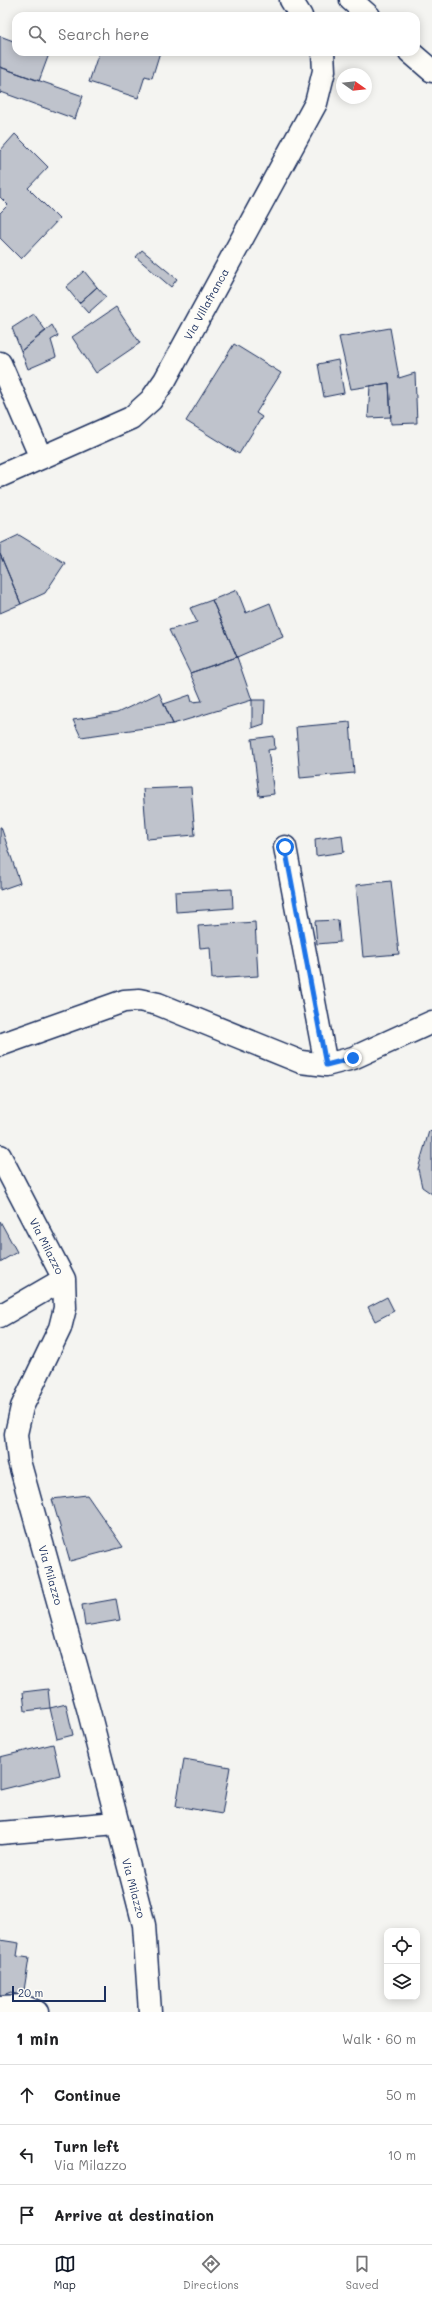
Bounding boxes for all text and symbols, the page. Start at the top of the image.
search box [12,12,420,56]
icon: search [26,23,48,45]
text: Search here [58,24,149,44]
north arrow [336,68,372,104]
street label: Via Villafranca [180,265,232,342]
route start [276,838,294,856]
route end [344,1049,362,1067]
street label: Via Milazzo [26,1215,68,1277]
street label: Via Milazzo [35,1543,67,1607]
street label: Via Milazzo [119,1856,149,1920]
map controls [384,1928,420,2000]
button: locate [384,1928,420,1964]
button: layers [384,1964,420,2000]
scale bar [12,1984,106,2003]
text: 20 m [18,1985,43,2000]
text: 1 min [16,2027,59,2049]
text: Walk · 60 m [342,2030,416,2047]
icon: ahead [16,2084,38,2106]
text: Continue [54,2085,121,2105]
text: 50 m [386,2086,416,2103]
text: Turn left [54,2136,119,2156]
icon: left [16,2144,38,2166]
text: 10 m [388,2146,416,2163]
text: Via Milazzo [54,2156,126,2173]
icon: arrive [16,2204,38,2226]
text: Arrive at destination [54,2205,214,2225]
tab: Map [54,2253,76,2292]
tab: Directions [183,2253,239,2292]
tab: Saved [346,2253,378,2292]

